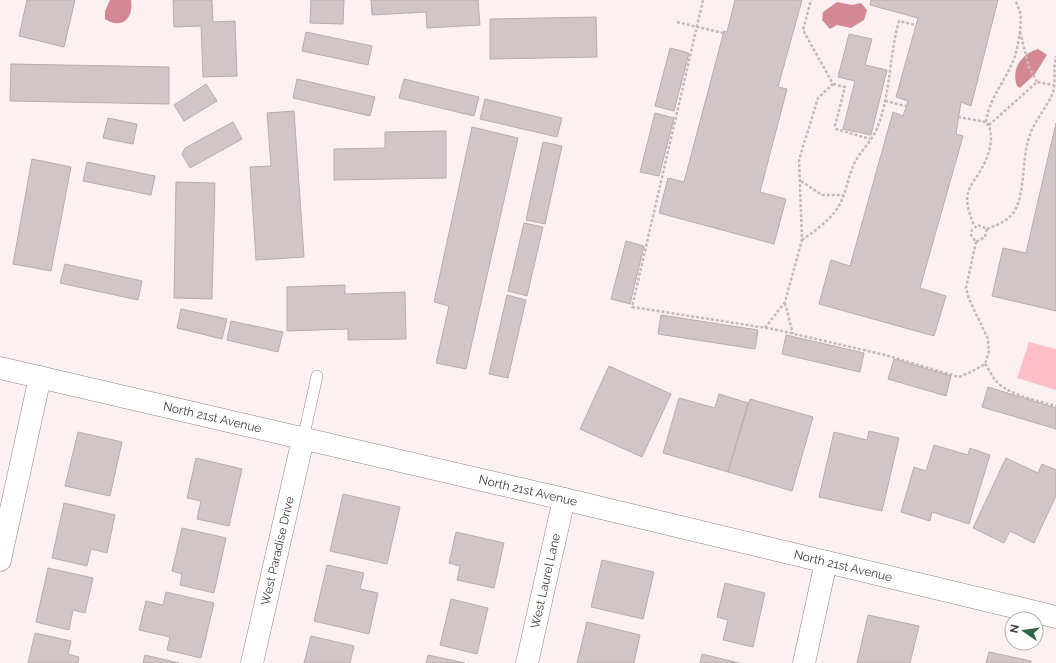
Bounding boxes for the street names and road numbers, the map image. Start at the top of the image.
street label: North 21st Avenue [162,399,263,436]
street label: North 21st Avenue [477,472,579,509]
street label: West Paradise Drive [258,495,297,607]
street label: West Laurel Lane [528,532,563,630]
street label: North 21st Avenue [792,547,894,584]

